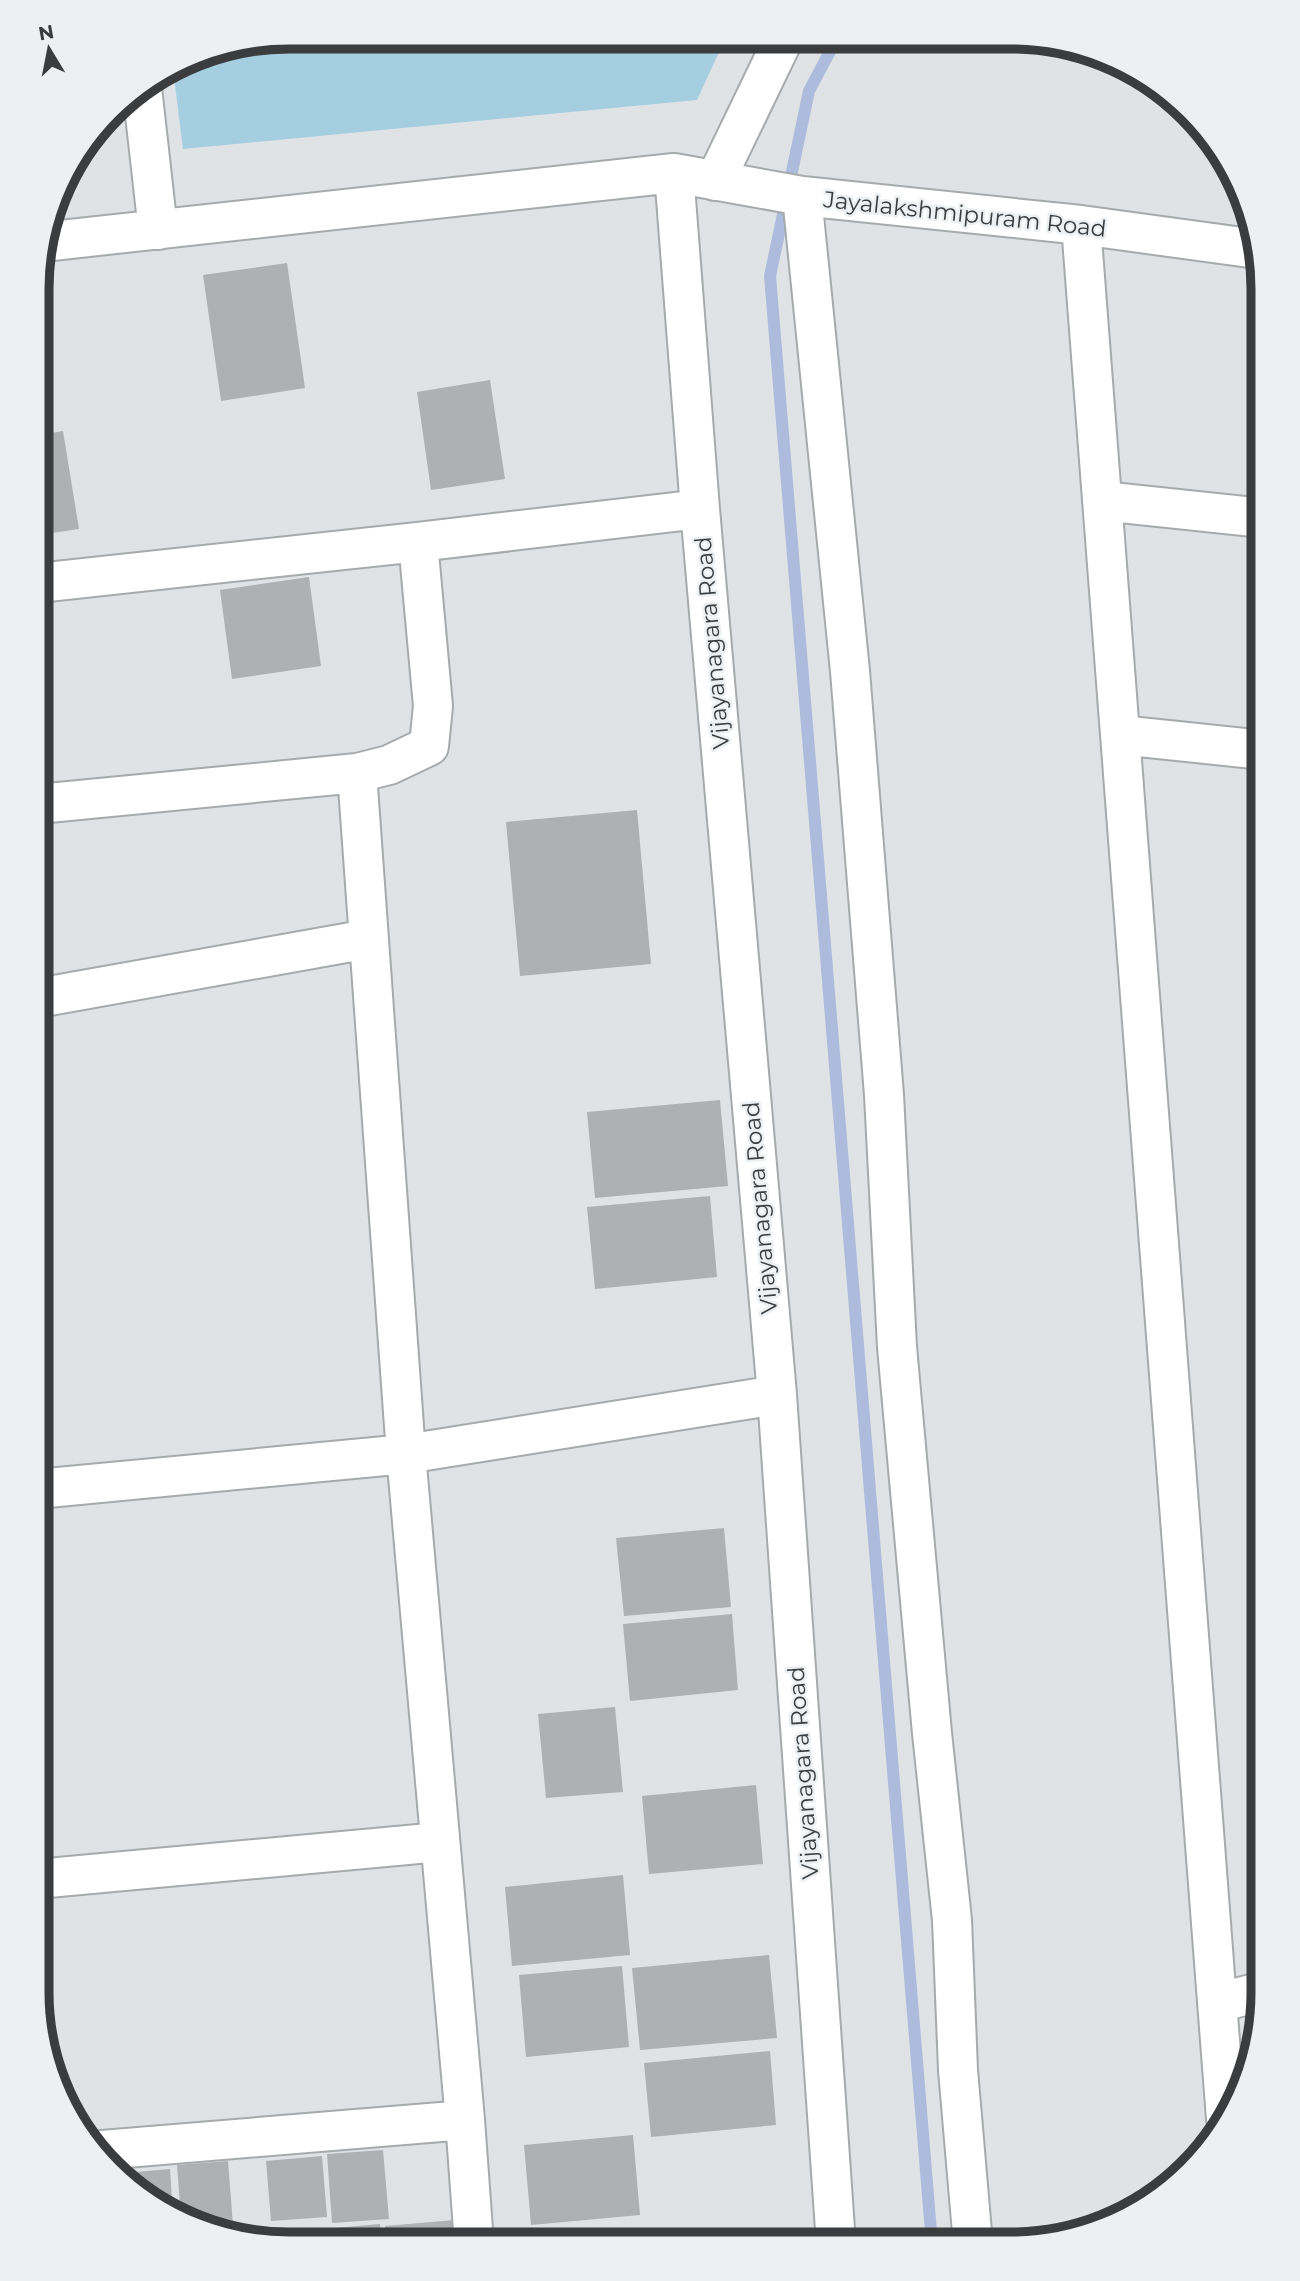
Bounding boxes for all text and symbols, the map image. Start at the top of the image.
north arrow [14,14,84,84]
text: N [37,20,56,45]
street label: Jayalakshmipuram Road [821,185,1108,243]
street label: Vijayanagara Road [689,536,735,750]
street label: Vijayanagara Road [737,1101,783,1315]
street label: Vijayanagara Road [782,1666,824,1880]

